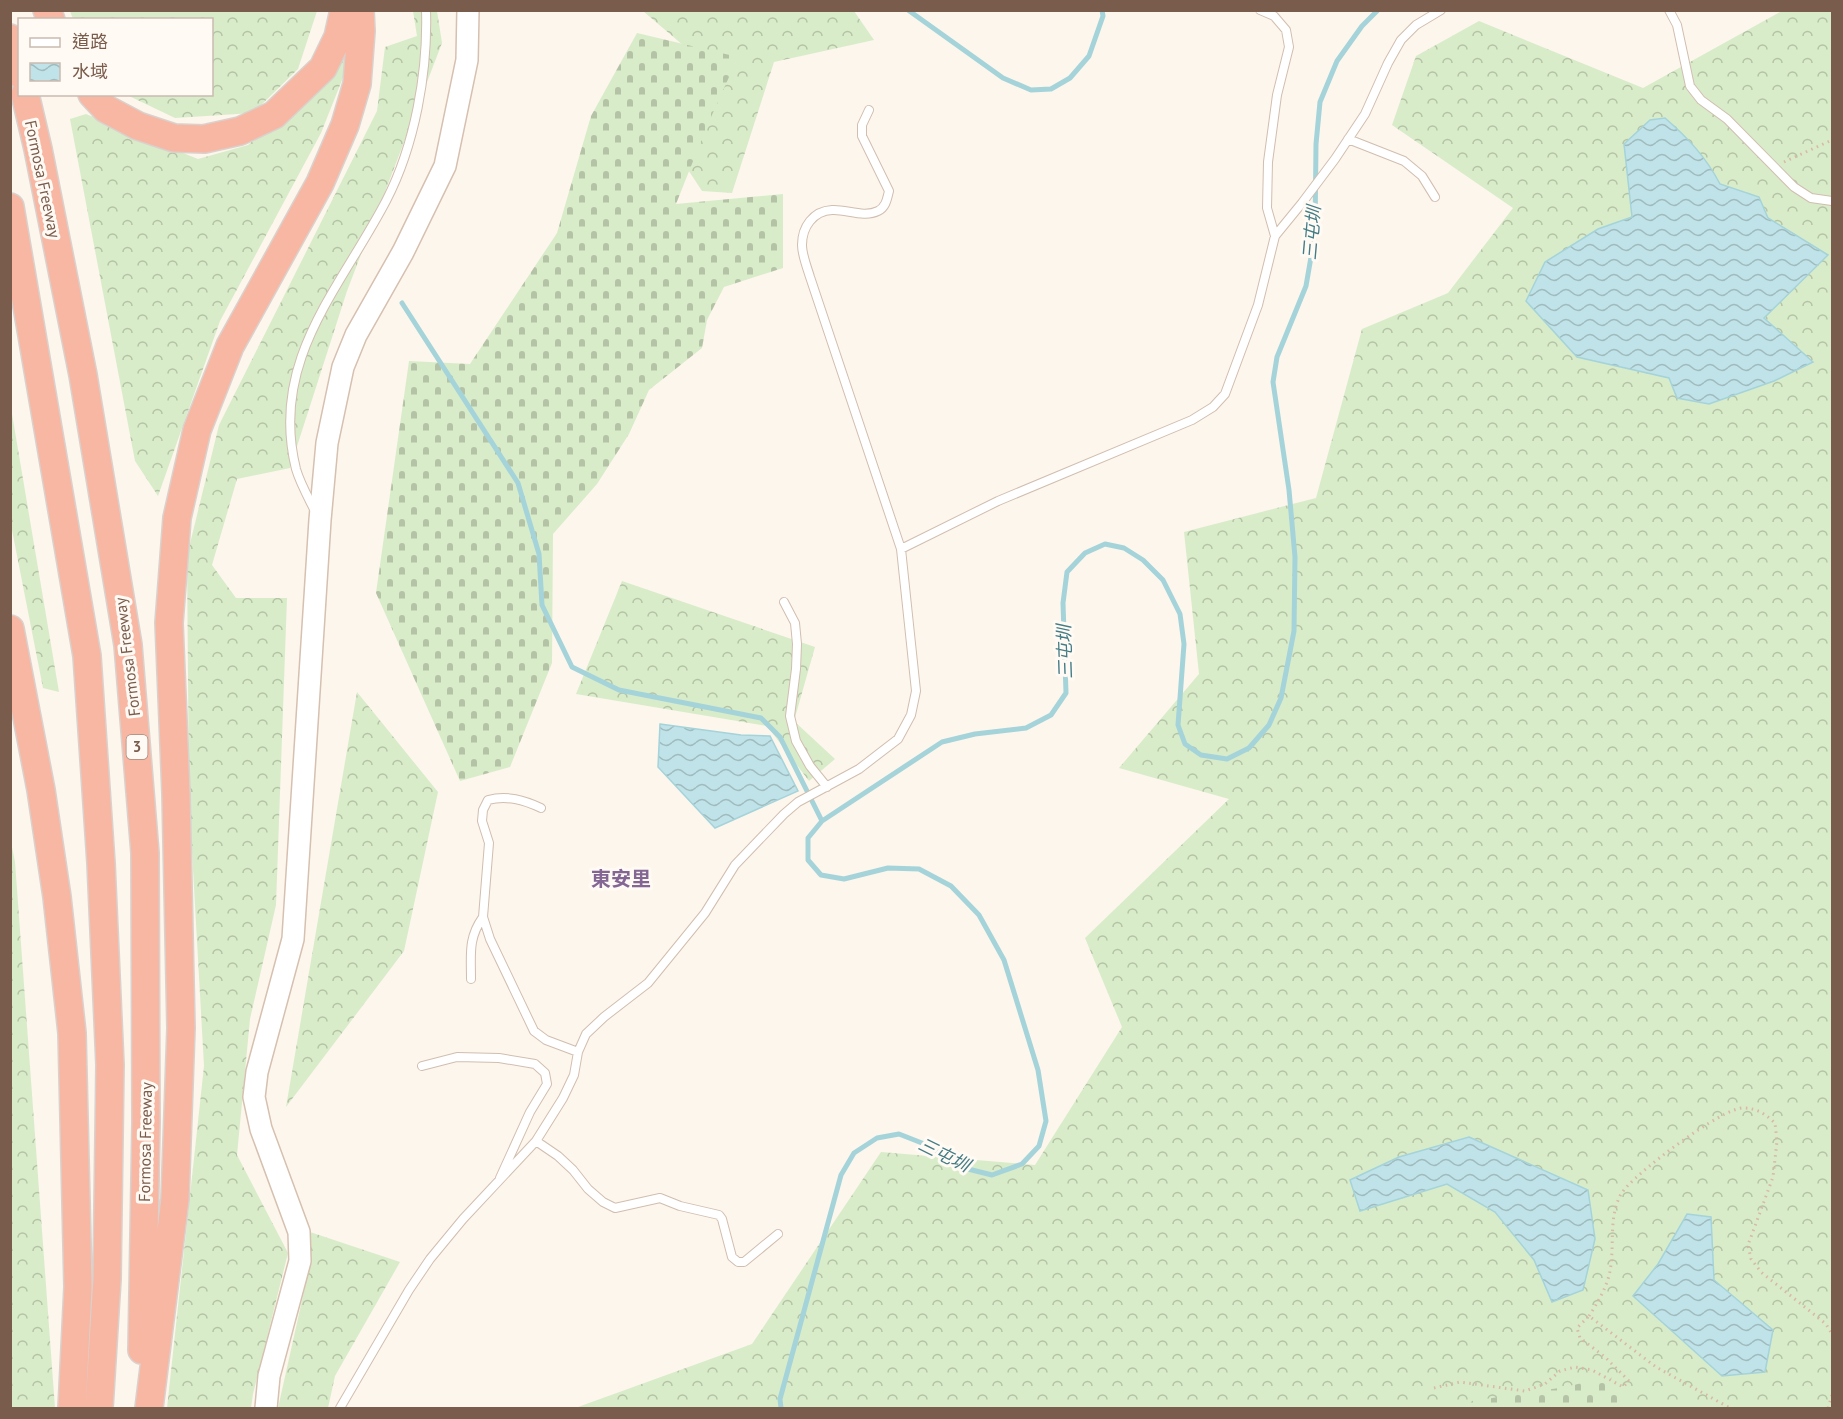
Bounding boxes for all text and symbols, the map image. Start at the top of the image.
legend [18,18,213,96]
text: 道路 [72,30,108,53]
text: 水域 [72,60,108,83]
street label: Formosa Freeway [21,118,65,240]
water label: 三屯圳 [1298,202,1326,261]
street label: Formosa Freeway [110,596,144,718]
water label: 三屯圳 [1052,622,1077,679]
road number: 3 [126,735,148,759]
district label: 東安里 [591,866,651,892]
street label: Formosa Freeway [134,1082,156,1202]
water label: 三屯圳 [915,1132,976,1178]

